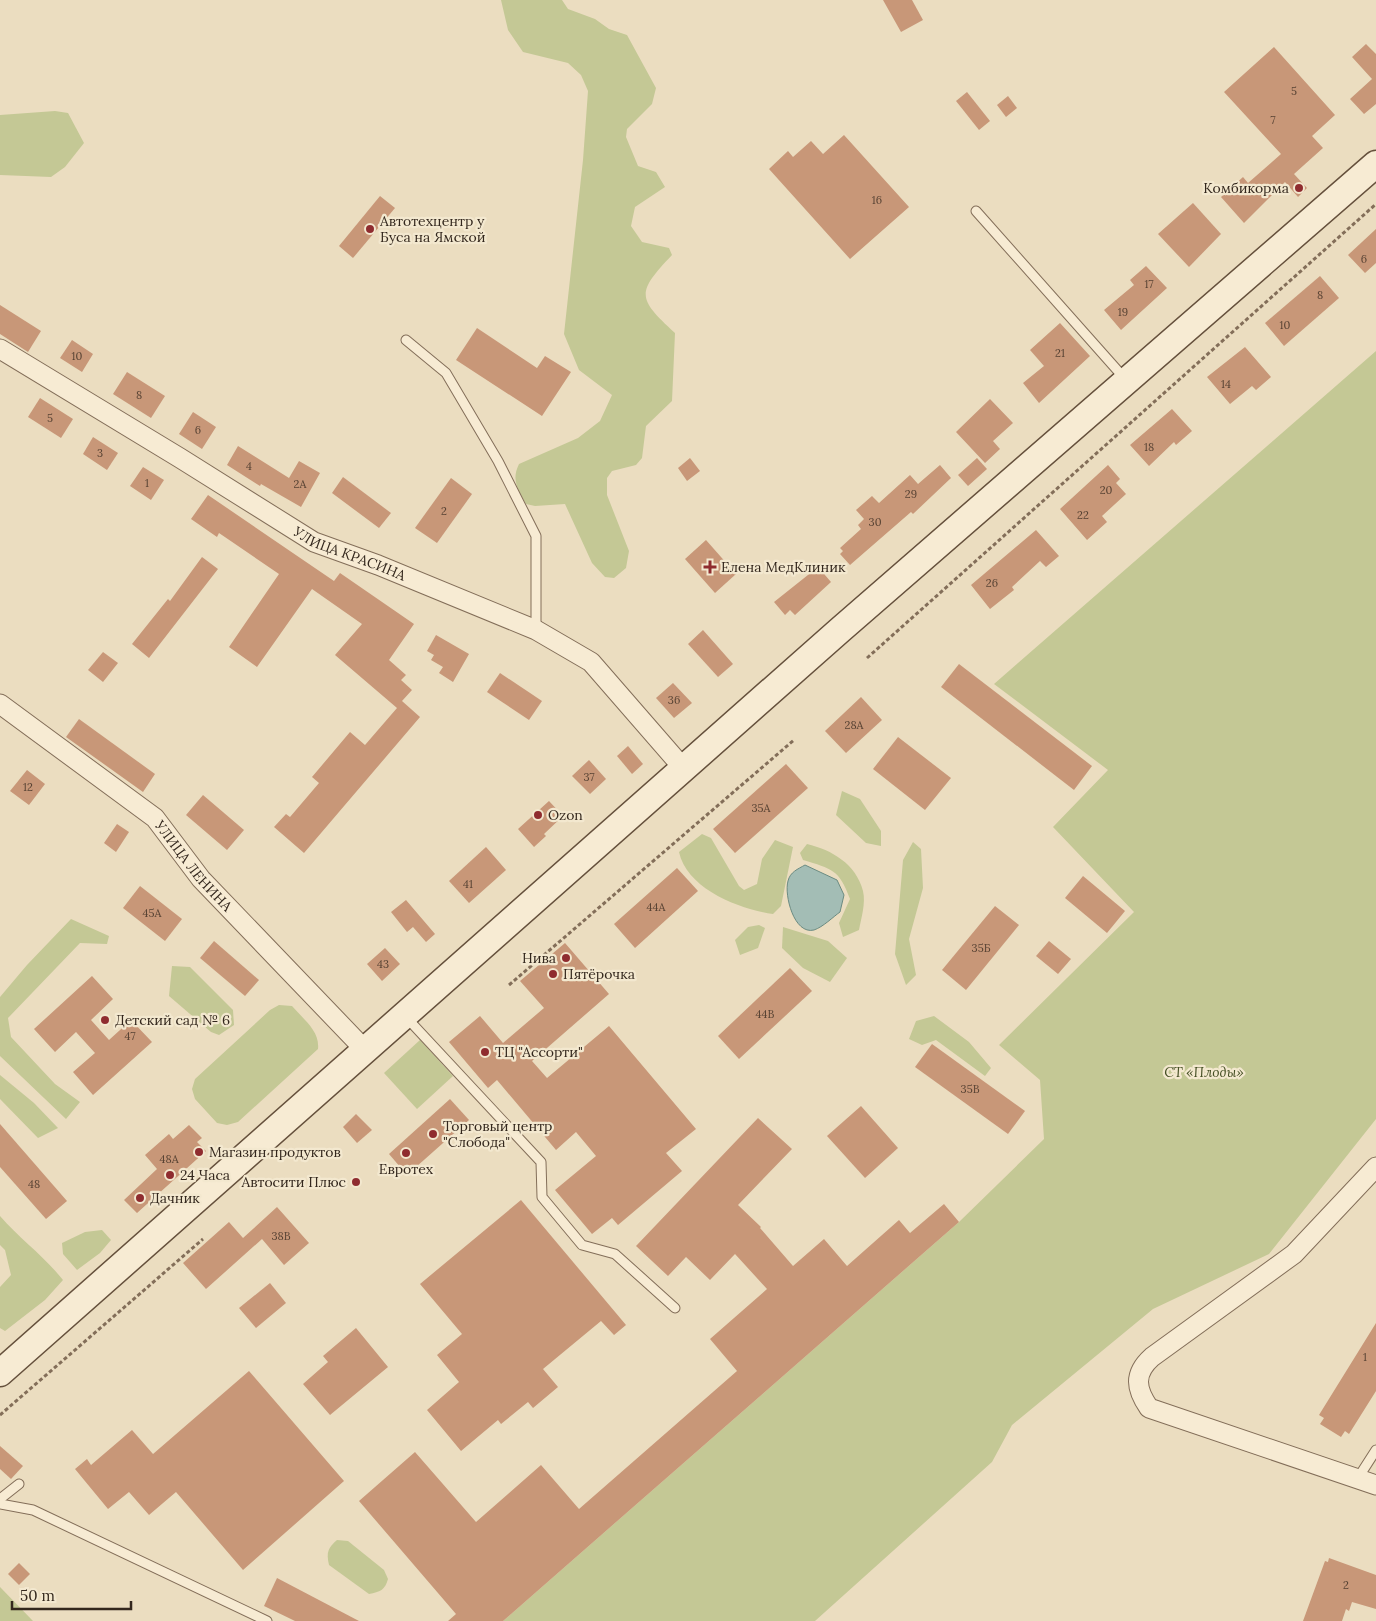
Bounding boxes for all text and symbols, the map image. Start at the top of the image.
house number: 5 [1291,84,1297,98]
house number: 7 [1270,113,1276,127]
place label: Комбикорма [1203,179,1289,197]
marker: Комбикорма [1293,182,1305,194]
house number: 16 [872,193,882,207]
place label: Автотехцентр у Буса на Ямской [379,212,486,246]
marker: Автотехцентр у Буса на Ямской [364,223,376,235]
house number: 6 [1361,252,1367,266]
house number: 17 [1144,277,1154,291]
house number: 8 [1317,288,1323,302]
house number: 19 [1118,305,1128,319]
house number: 10 [1280,318,1291,332]
house number: 21 [1055,346,1065,360]
house number: 10 [72,349,83,363]
house number: 14 [1221,377,1231,391]
house number: 8 [136,388,142,402]
house number: 5 [47,411,53,425]
house number: 6 [195,423,201,437]
house number: 18 [1144,440,1154,454]
house number: 3 [97,446,103,460]
house number: 4 [246,459,252,473]
house number: 1 [145,476,149,490]
house number: 2А [294,477,308,491]
house number: 20 [1100,483,1113,497]
house number: 29 [905,487,917,501]
house number: 2 [441,504,447,518]
house number: 22 [1077,508,1089,522]
house number: 30 [869,515,882,529]
street label: УЛИЦА КРАСИНА [289,522,409,585]
place label: Елена МедКлиник [721,558,846,576]
marker: Елена МедКлиник [703,560,717,574]
house number: 26 [986,576,998,590]
house number: 36 [668,693,680,707]
house number: 28А [845,718,865,732]
house number: 37 [584,770,594,784]
house number: 12 [23,780,33,794]
house number: 35А [751,801,772,815]
place label: Ozon [548,806,583,824]
marker: Ozon [532,809,544,821]
street label: УЛИЦА ЛЕНИНА [150,816,236,915]
house number: 41 [463,877,473,891]
house number: 44А [647,900,667,914]
house number: 45А [143,906,163,920]
house number: 35Б [972,941,991,955]
place label: Нива [522,949,556,967]
marker: Нива [560,952,572,964]
house number: 43 [377,957,389,971]
place label: Пятёрочка [563,965,635,983]
marker: Пятёрочка [547,968,559,980]
house number: 44В [756,1007,775,1021]
place label: Детский сад № 6 [115,1011,230,1029]
marker: Детский сад № 6 [99,1014,111,1026]
house number: 47 [124,1029,136,1043]
place label: ТЦ "Ассорти" [495,1043,583,1061]
marker: ТЦ "Ассорти" [479,1046,491,1058]
park label: СТ «Плоды» [1164,1063,1244,1081]
house number: 35В [961,1082,980,1096]
place label: Торговый центр "Слобода" [443,1117,552,1151]
marker: Торговый центр "Слобода" [427,1128,439,1140]
place label: Магазин продуктов [209,1143,341,1161]
marker: Магазин продуктов [193,1146,205,1158]
marker: Евротех [400,1147,412,1159]
house number: 48А [159,1152,180,1166]
place label: Евротех [379,1160,434,1178]
place label: 24 Часа [180,1166,230,1184]
marker: 24 Часа [164,1169,176,1181]
place label: Автосити Плюс [240,1173,346,1191]
marker: Автосити Плюс [350,1176,362,1188]
house number: 48 [28,1177,40,1191]
place label: Дачник [150,1189,200,1207]
marker: Дачник [134,1192,146,1204]
house number: 38В [271,1229,291,1243]
house number: 1 [1363,1350,1367,1364]
scale bar [12,1578,131,1610]
house number: 2 [1343,1578,1349,1592]
text: 50 m [20,1586,55,1605]

